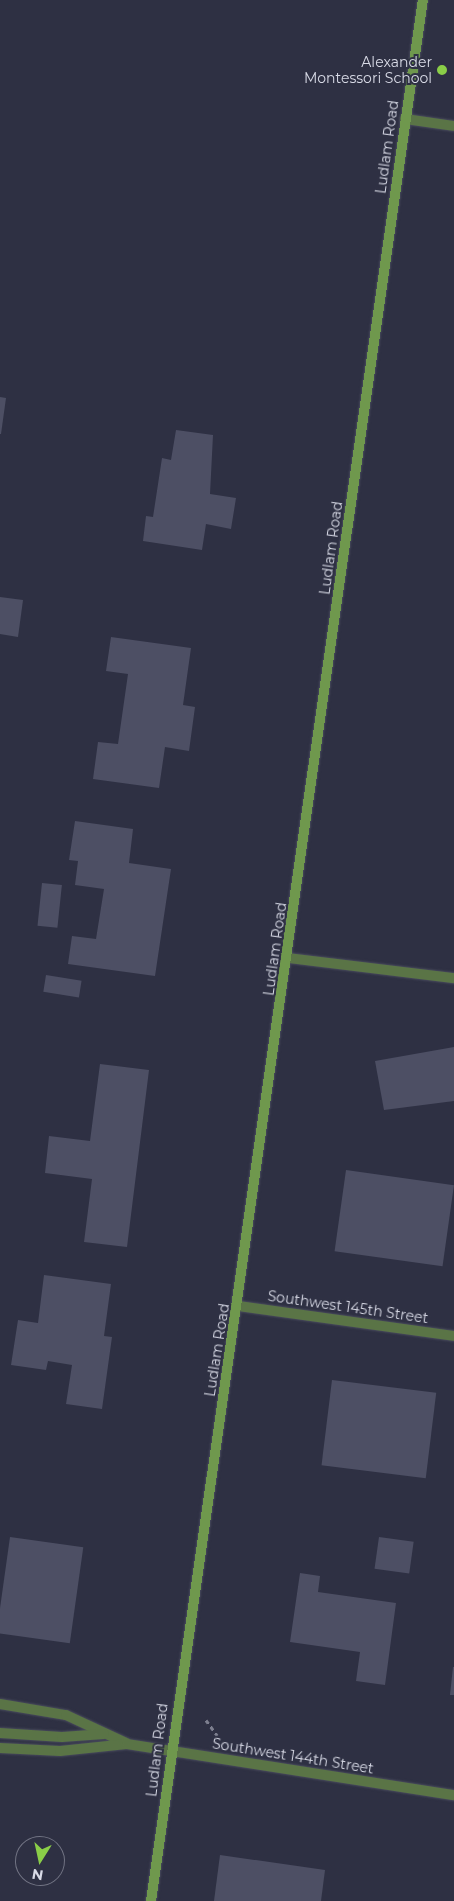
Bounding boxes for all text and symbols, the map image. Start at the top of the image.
place label: Alexander Montessori School [304,54,432,86]
marker: Alexander Montessori School [436,64,448,76]
street label: Ludlam Road [372,99,402,195]
street label: Ludlam Road [316,500,346,596]
street label: Ludlam Road [260,901,290,997]
street label: Southwest 145th Street [267,1287,429,1327]
street label: Ludlam Road [201,1302,233,1398]
street label: Ludlam Road [143,1702,171,1798]
street label: Southwest 144th Street [211,1735,375,1777]
north arrow [15,1836,65,1886]
text: N [30,1865,45,1885]

